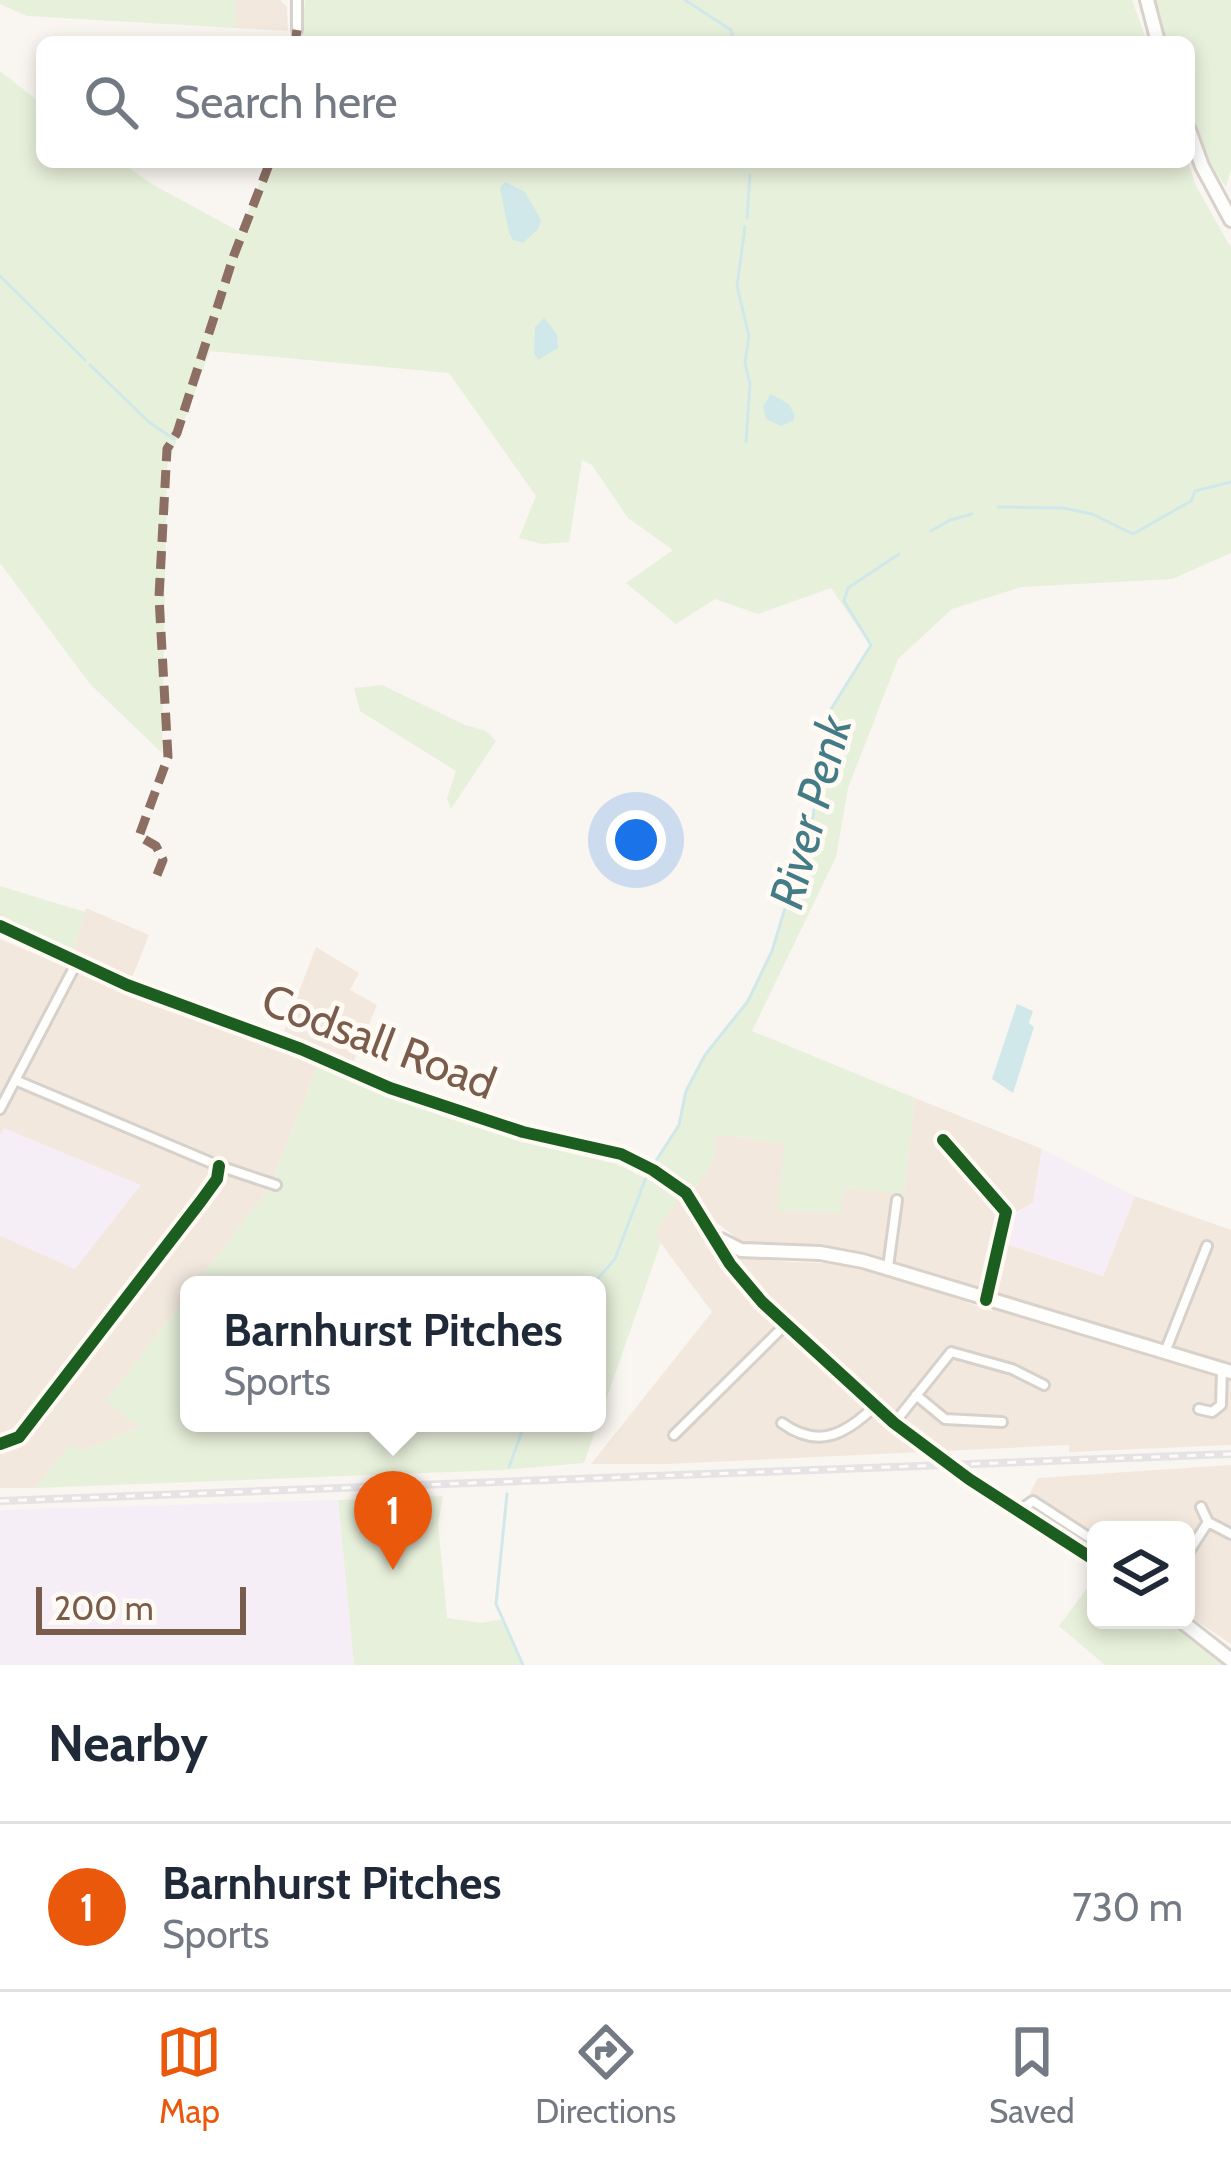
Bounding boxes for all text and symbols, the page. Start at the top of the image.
search box [36,36,1195,168]
icon: search [78,69,144,135]
text: Search here [174,75,398,129]
water label: River Penk [756,708,864,915]
your location [606,810,666,870]
street label: Codsall Road [254,972,504,1110]
popup [180,1276,606,1432]
text: Barnhurst Pitches [223,1303,563,1357]
text: Sports [223,1357,331,1405]
pin: 1 [354,1471,432,1570]
map controls [1087,1521,1195,1629]
button: layers [1087,1521,1195,1629]
scale bar [36,1581,246,1634]
text: 200 m [54,1588,154,1628]
text: Nearby [48,1712,208,1774]
text: Barnhurst Pitches [162,1856,502,1910]
text: 1 [80,1883,94,1931]
text: 730 m [1072,1883,1183,1931]
text: Sports [162,1910,269,1958]
tab: Map [156,2019,222,2131]
tab: Directions [535,2019,676,2131]
tab: Saved [989,2019,1075,2131]

